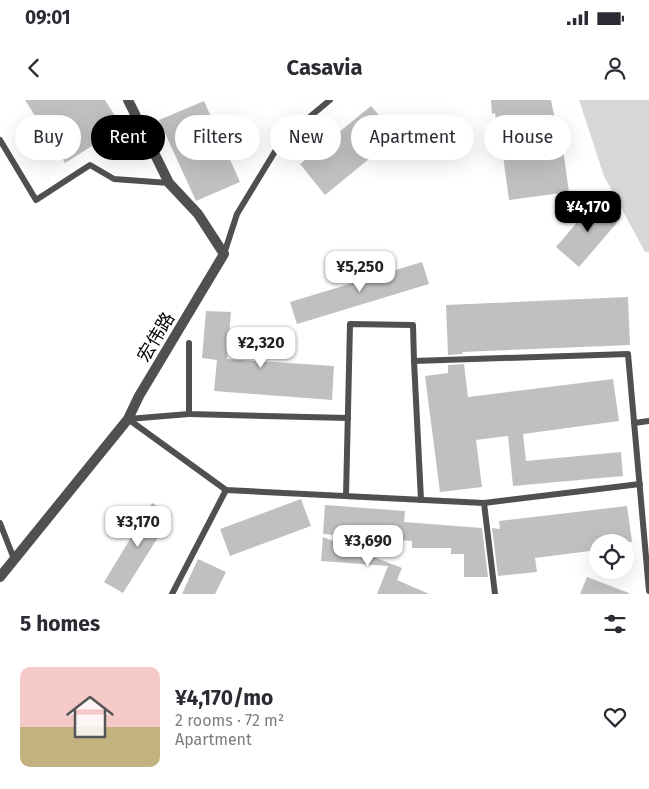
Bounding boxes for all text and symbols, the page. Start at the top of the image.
text: 09:01 [25,6,71,29]
icon: back [20,54,48,82]
text: Casavia [287,54,362,81]
icon: person [601,54,629,82]
chip: Buy [15,115,81,160]
chip: Rent [91,115,165,160]
chip: Filters [175,115,260,160]
chip: New [270,115,341,160]
chip: Apartment [351,115,474,160]
chip: House [484,115,571,160]
pin: ¥4,170 [547,190,629,233]
text: ¥4,170 [566,197,610,216]
pin: ¥5,250 [319,250,401,293]
text: ¥5,250 [336,257,384,276]
street label: 宏伟路 [133,308,179,366]
pin: ¥2,320 [220,326,302,369]
text: ¥2,320 [237,333,285,352]
pin: ¥3,170 [97,506,179,548]
text: ¥3,170 [116,512,160,531]
pin: ¥3,690 [327,524,409,567]
text: ¥3,690 [344,531,392,550]
map controls [589,534,634,579]
button: locate [589,534,634,579]
icon: filters [601,610,629,638]
text: 5 homes [20,611,100,637]
text: ¥4,170/mo [175,685,273,711]
icon: home [60,687,120,747]
icon: heart [601,703,629,731]
text: 2 rooms · 72 m² [175,711,284,730]
text: Apartment [175,730,252,749]

